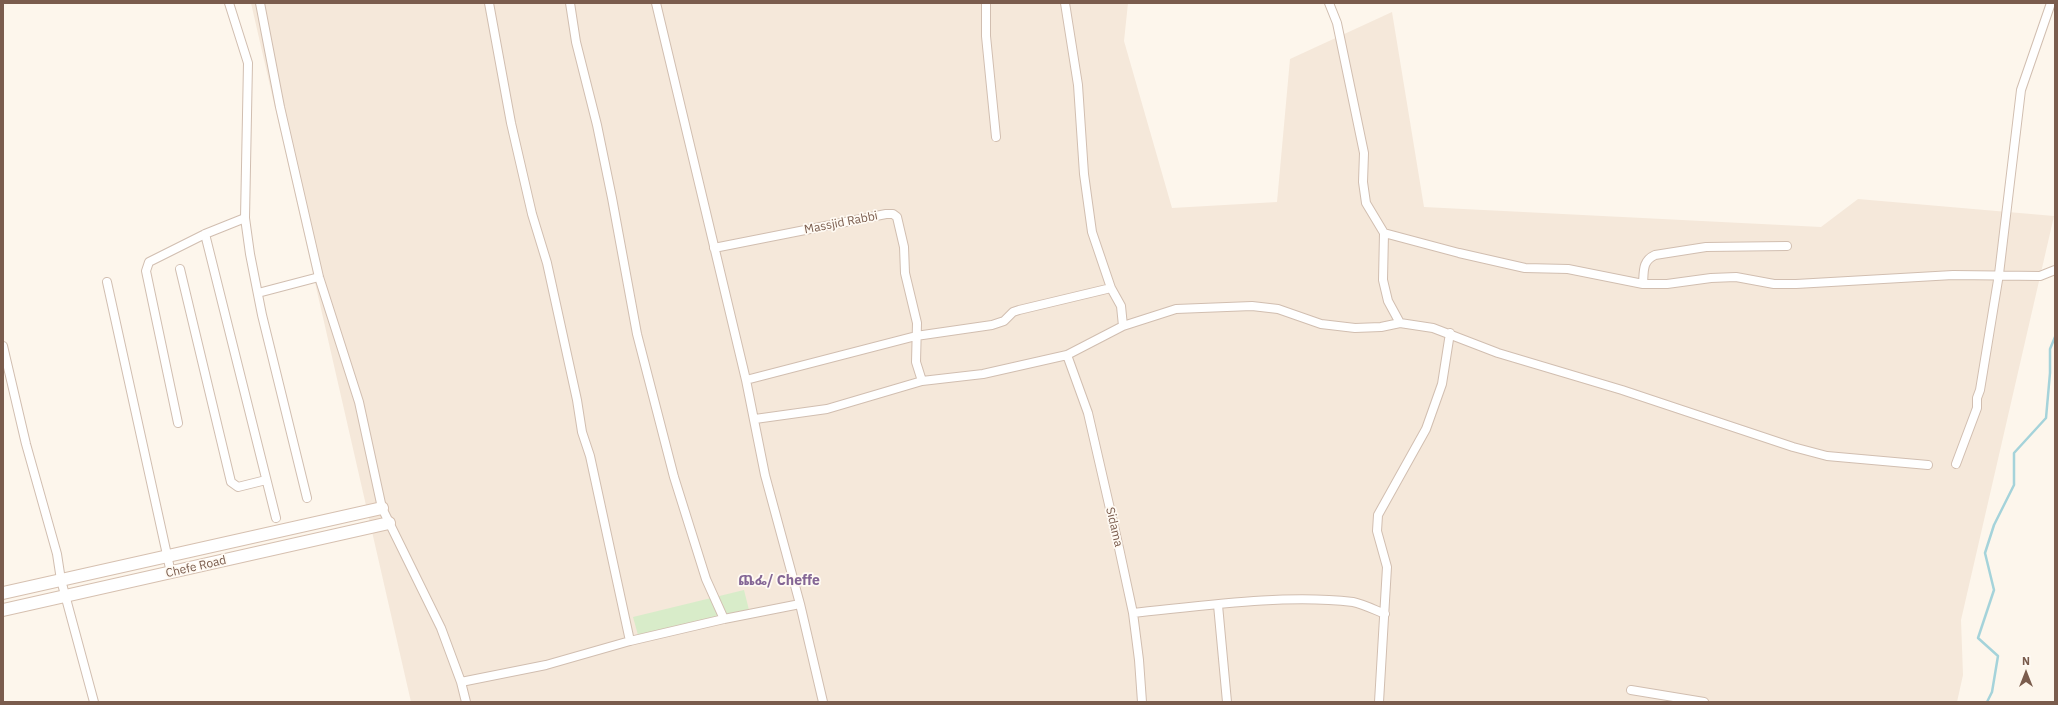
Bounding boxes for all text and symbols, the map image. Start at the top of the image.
street label: Massjid Rabbi [803,209,879,237]
street label: Sidama [1102,506,1126,548]
street label: Chefe Road [164,553,228,581]
district label: ጨፌ/ Cheffe [738,573,820,589]
north arrow [2006,653,2046,693]
text: N [2022,654,2030,668]

